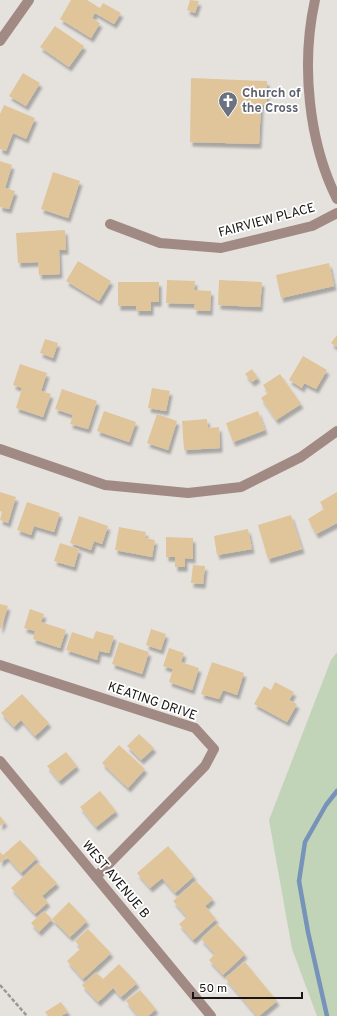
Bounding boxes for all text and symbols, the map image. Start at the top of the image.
place label: Church of the Cross [242,86,301,117]
church icon: Church of the Cross [217,90,239,118]
street label: FAIRVIEW PLACE [217,200,317,242]
street label: KEATING DRIVE [105,679,199,725]
street label: WEST AVENUE B [78,838,152,922]
scale bar [193,974,302,1000]
text: 50 m [199,981,227,997]

